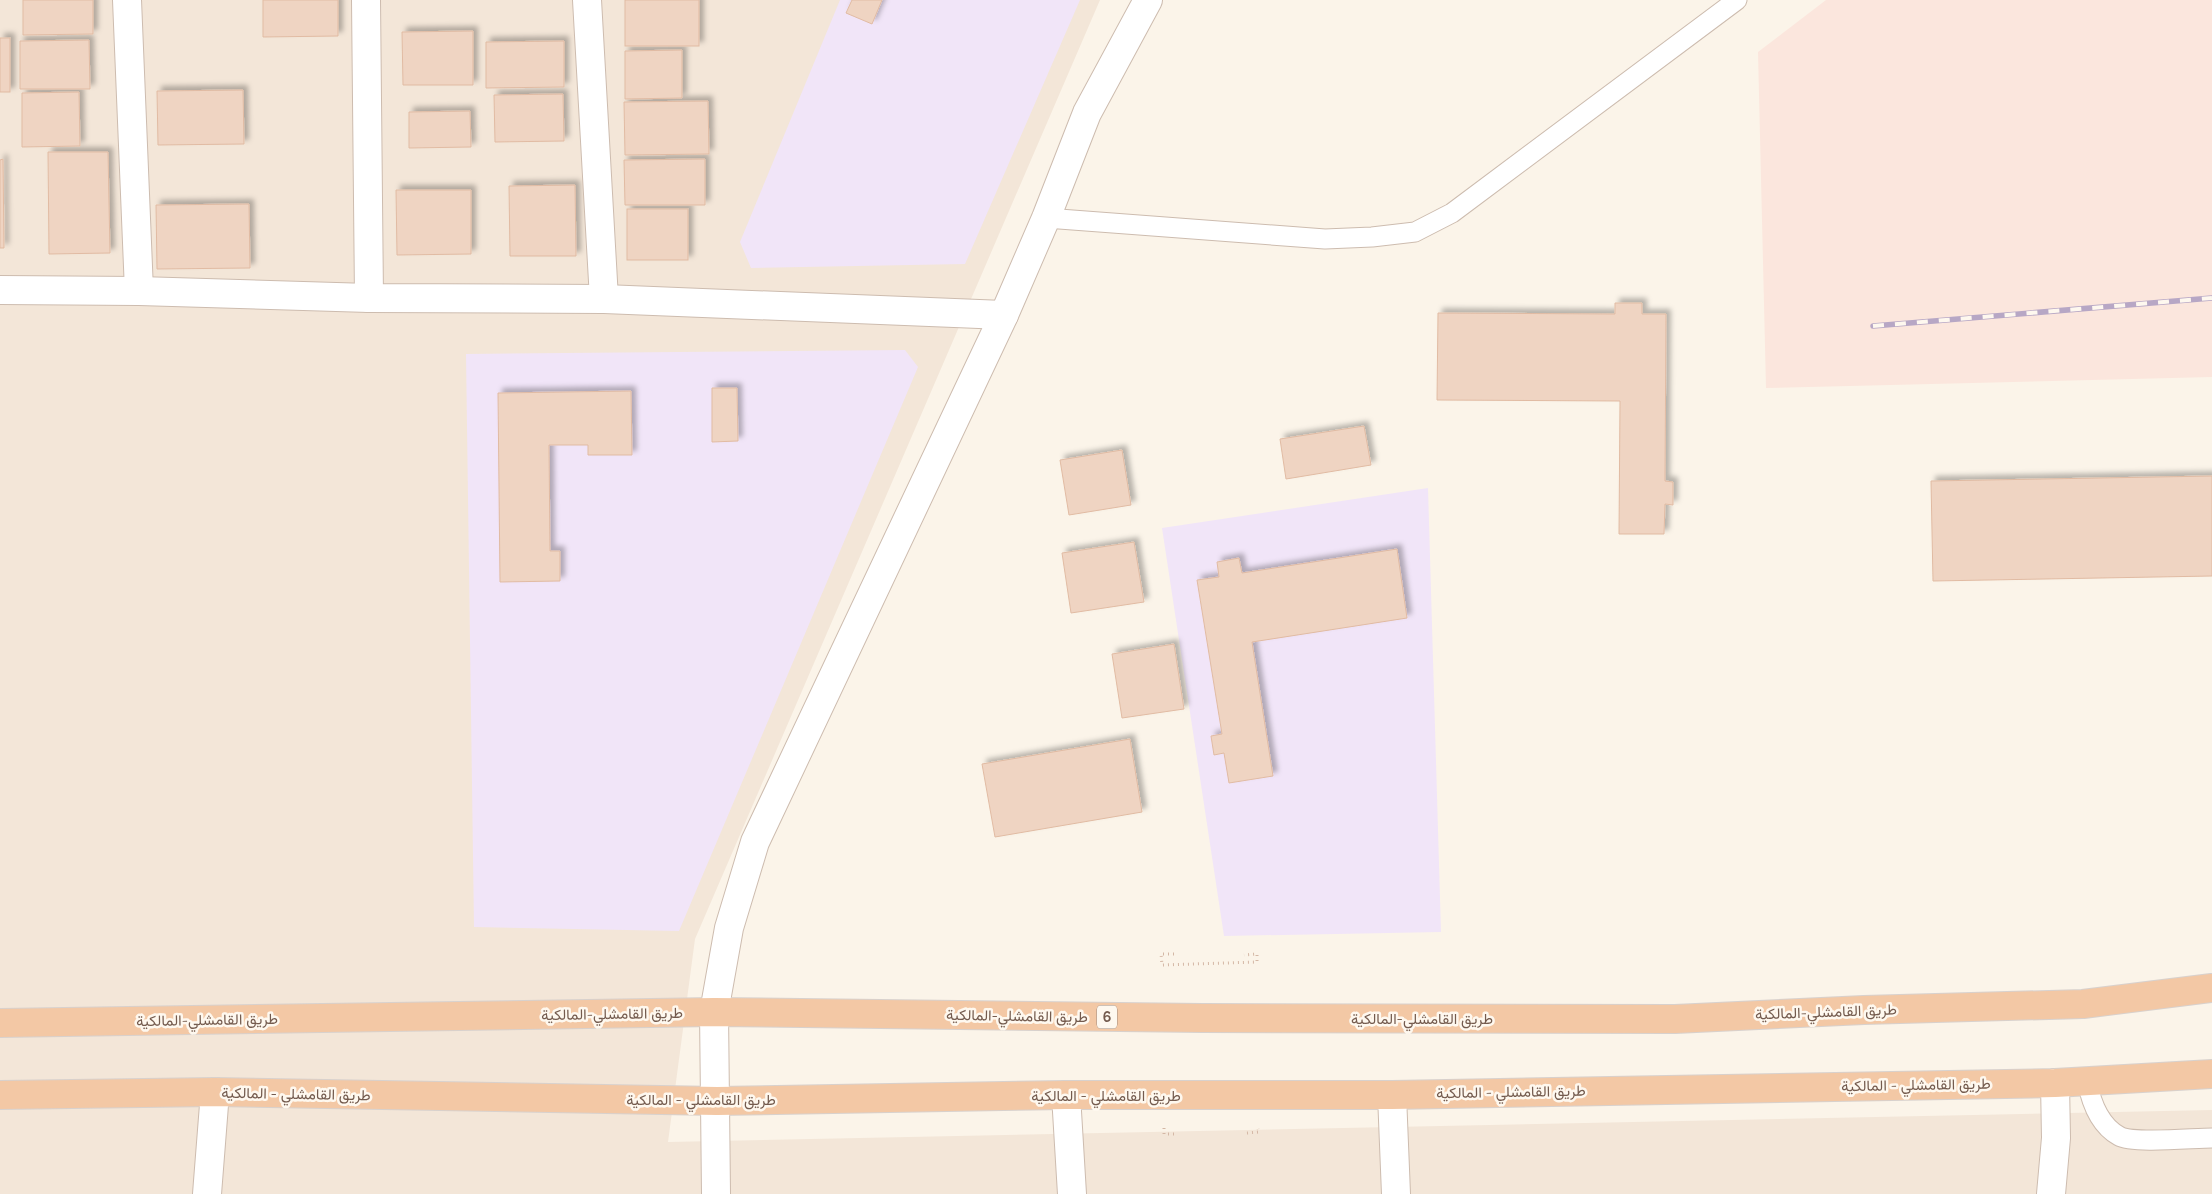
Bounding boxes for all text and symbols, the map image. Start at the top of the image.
street label: طريق القامشلي-المالكية [1755,1001,1898,1027]
street label: طريق القامشلي-المالكية [541,1004,683,1028]
street label: طريق القامشلي-المالكية [946,1006,1088,1030]
road number: 6 [1097,1006,1117,1028]
street label: طريق القامشلي-المالكية [136,1010,278,1034]
street label: طريق القامشلي-المالكية [1351,1010,1493,1032]
street label: طريق القامشلي - المالكية [1841,1075,1991,1099]
street label: طريق القامشلي - المالكية [1436,1082,1586,1106]
street label: طريق القامشلي - المالكية [221,1084,371,1108]
street label: طريق القامشلي - المالكية [1031,1087,1181,1109]
street label: طريق القامشلي - المالكية [626,1091,776,1113]

